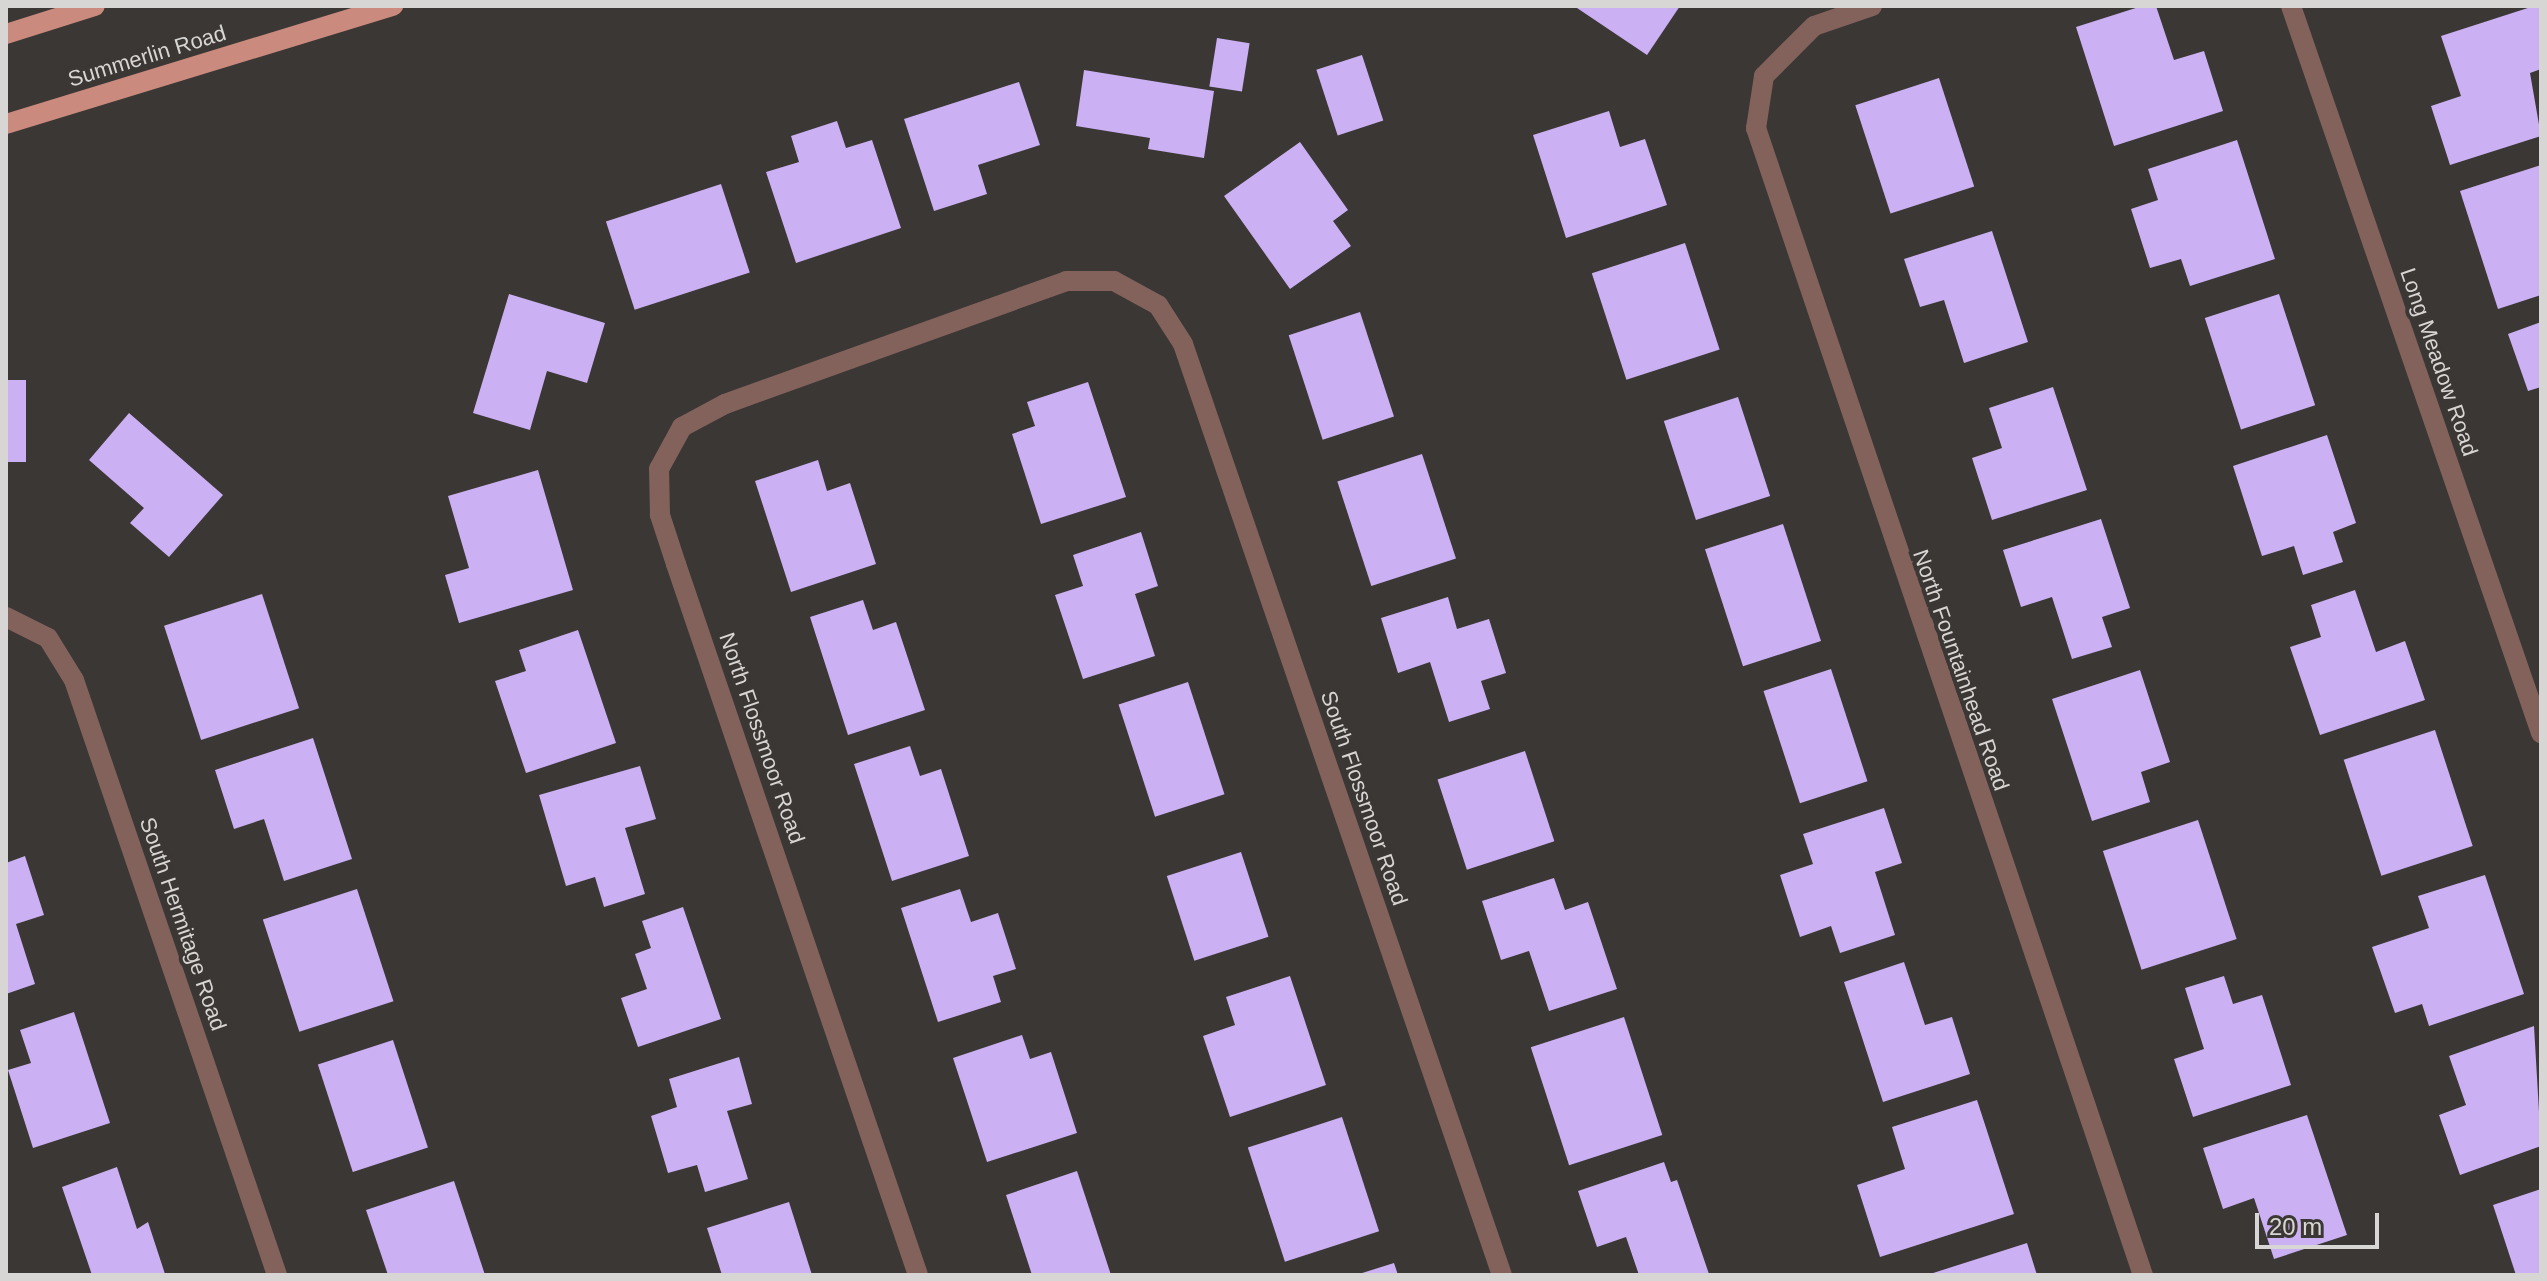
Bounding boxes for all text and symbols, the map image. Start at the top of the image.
street label: Summerlin Road [65,19,229,93]
street label: Long Meadow Road [2394,265,2484,459]
street label: North Fountainhead Road [1907,546,2015,794]
street label: North Flossmoor Road [713,629,811,847]
street label: South Flossmoor Road [1315,687,1413,909]
street label: South Hermitage Road [134,814,232,1034]
scale bar [2259,1197,2383,1247]
text: 20 m [2269,1213,2322,1240]

